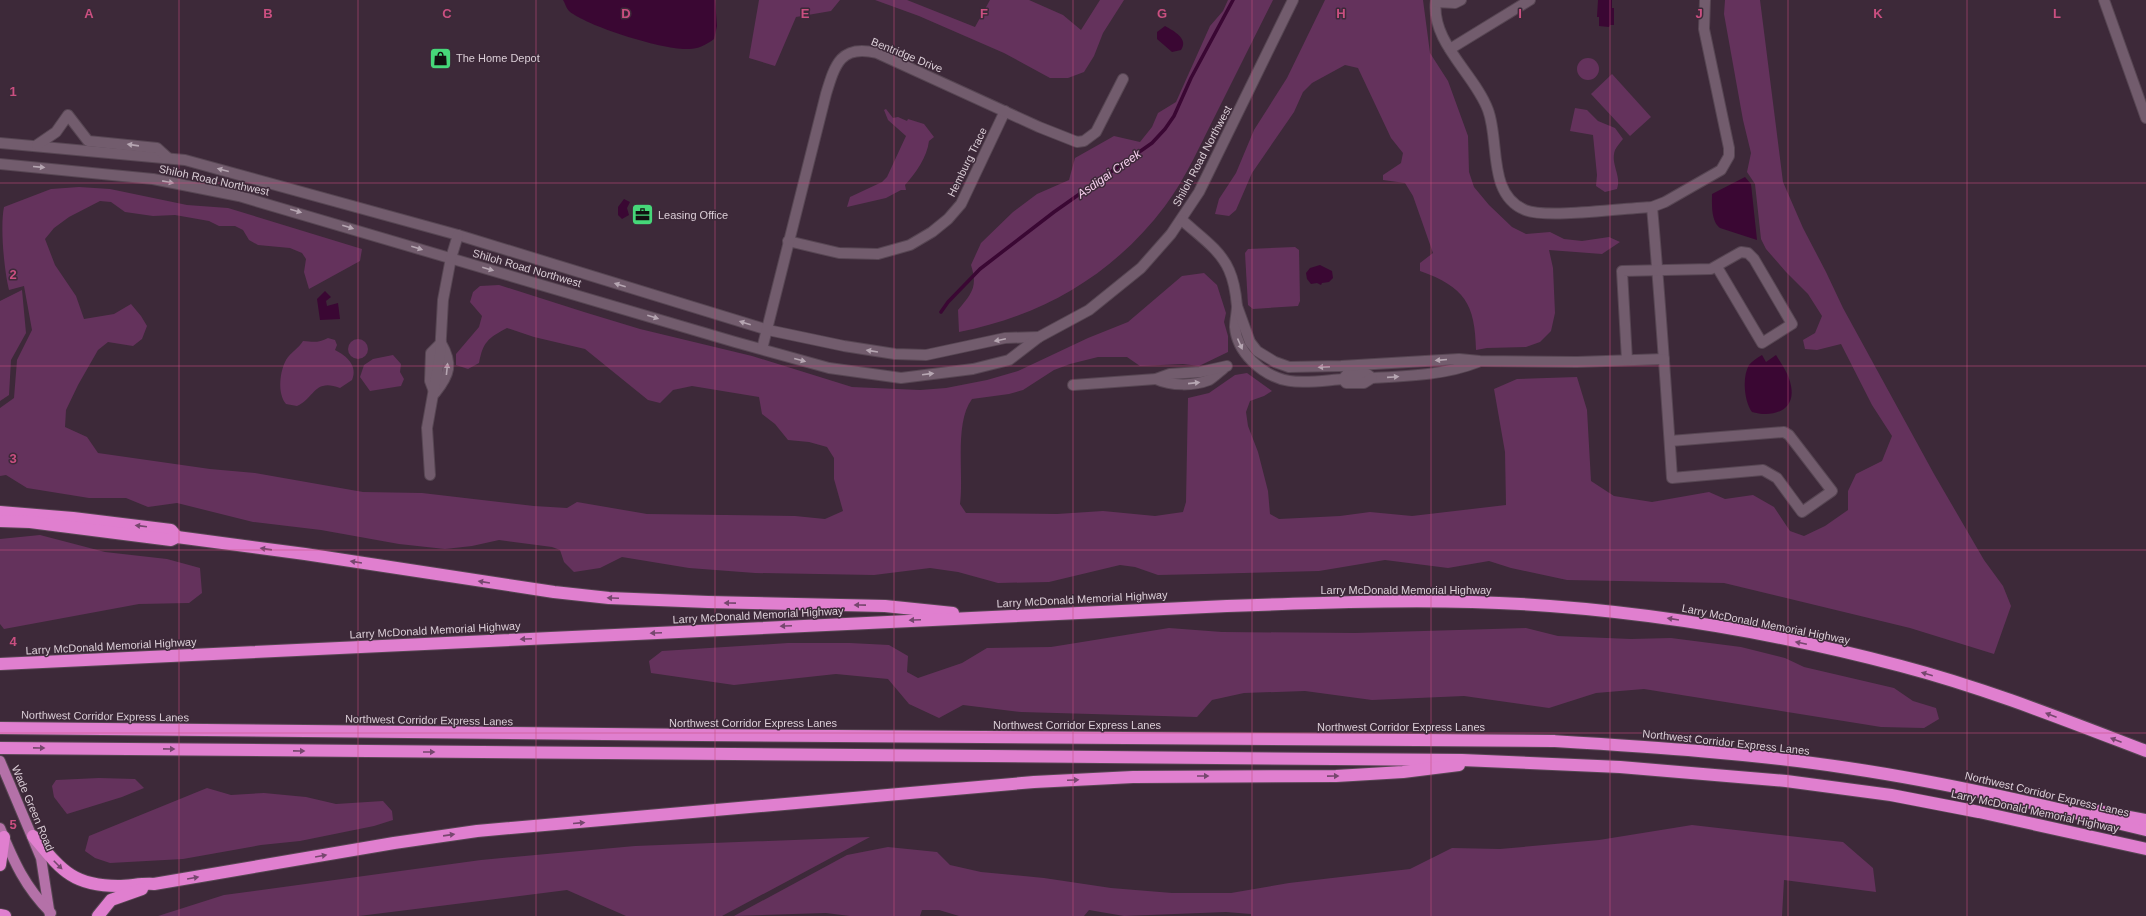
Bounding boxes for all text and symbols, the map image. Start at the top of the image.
text: A [84,6,94,21]
text: B [263,6,273,21]
text: C [442,6,452,21]
text: D [621,6,631,21]
text: E [801,6,810,21]
text: F [980,6,988,21]
text: G [1157,6,1167,21]
text: H [1336,6,1346,21]
text: I [1518,6,1522,21]
text: J [1695,6,1703,21]
text: K [1873,6,1883,21]
text: L [2053,6,2061,21]
street label: Bentridge Drive [870,35,944,75]
shop icon: The Home Depot [427,45,453,71]
place label: The Home Depot [456,52,540,64]
text: 1 [9,84,17,99]
street label: Shiloh Road Northwest [1170,104,1234,208]
street label: Hemburg Trace [945,125,989,199]
one-way arrow [127,142,139,148]
water label: Asdigai Creek [1074,146,1144,202]
street label: Shiloh Road Northwest [158,162,270,198]
one-way arrow [33,164,45,171]
one-way arrow [216,167,228,173]
one-way arrow [162,179,174,185]
office icon: Leasing Office [630,202,656,228]
one-way arrow [290,209,302,215]
place label: Leasing Office [658,209,728,221]
one-way arrow [343,224,355,230]
one-way arrow [411,245,423,251]
street label: Shiloh Road Northwest [471,247,583,289]
one-way arrow [482,266,494,272]
text: 2 [9,267,17,282]
one-way arrow [614,282,626,288]
one-way arrow [648,314,660,320]
one-way arrow [739,320,751,326]
one-way arrow [994,337,1006,343]
one-way arrow [1237,339,1243,350]
one-way arrow [866,348,878,354]
one-way arrow [793,357,806,363]
one-way arrow [1435,357,1447,363]
one-way arrow [444,363,451,375]
one-way arrow [1318,363,1330,370]
one-way arrow [922,371,934,378]
one-way arrow [1387,373,1399,380]
one-way arrow [1188,380,1200,386]
text: 3 [9,451,17,466]
one-way arrow [135,523,147,529]
one-way arrow [260,546,272,552]
one-way arrow [350,559,362,565]
one-way arrow [478,579,490,585]
street label: Larry McDonald Memorial Highway [1320,584,1492,596]
street label: Larry McDonald Memorial Highway [996,589,1168,609]
one-way arrow [606,595,619,601]
one-way arrow [723,600,736,606]
one-way arrow [853,602,866,608]
street label: Larry McDonald Memorial Highway [1681,602,1852,646]
street label: Larry McDonald Memorial Highway [672,605,844,625]
one-way arrow [1667,616,1679,622]
one-way arrow [908,617,921,623]
street label: Larry McDonald Memorial Highway [349,620,521,640]
one-way arrow [780,623,792,630]
one-way arrow [650,629,662,636]
text: 4 [9,634,17,649]
street label: Larry McDonald Memorial Highway [25,636,197,656]
one-way arrow [519,636,532,642]
one-way arrow [1795,639,1807,645]
one-way arrow [1921,671,1933,677]
street label: Northwest Corridor Express Lanes [21,709,190,723]
one-way arrow [2044,711,2056,717]
street label: Northwest Corridor Express Lanes [345,713,514,727]
street label: Northwest Corridor Express Lanes [669,717,838,729]
street label: Northwest Corridor Express Lanes [993,719,1162,731]
street label: Northwest Corridor Express Lanes [1317,721,1486,733]
street label: Northwest Corridor Express Lanes [1642,727,1811,757]
one-way arrow [2110,737,2122,743]
one-way arrow [33,745,46,751]
one-way arrow [163,746,175,753]
one-way arrow [293,748,306,754]
one-way arrow [423,749,436,755]
street label: Wade Green Road [10,764,56,852]
street label: Northwest Corridor Express Lanes [1964,769,2131,819]
one-way arrow [1327,772,1339,779]
one-way arrow [1197,773,1210,779]
one-way arrow [1067,776,1079,783]
street label: Larry McDonald Memorial Highway [1950,787,2120,835]
text: 5 [9,817,17,832]
one-way arrow [573,819,585,826]
one-way arrow [443,832,455,838]
one-way arrow [315,852,327,858]
one-way arrow [54,860,63,870]
one-way arrow [187,875,199,881]

